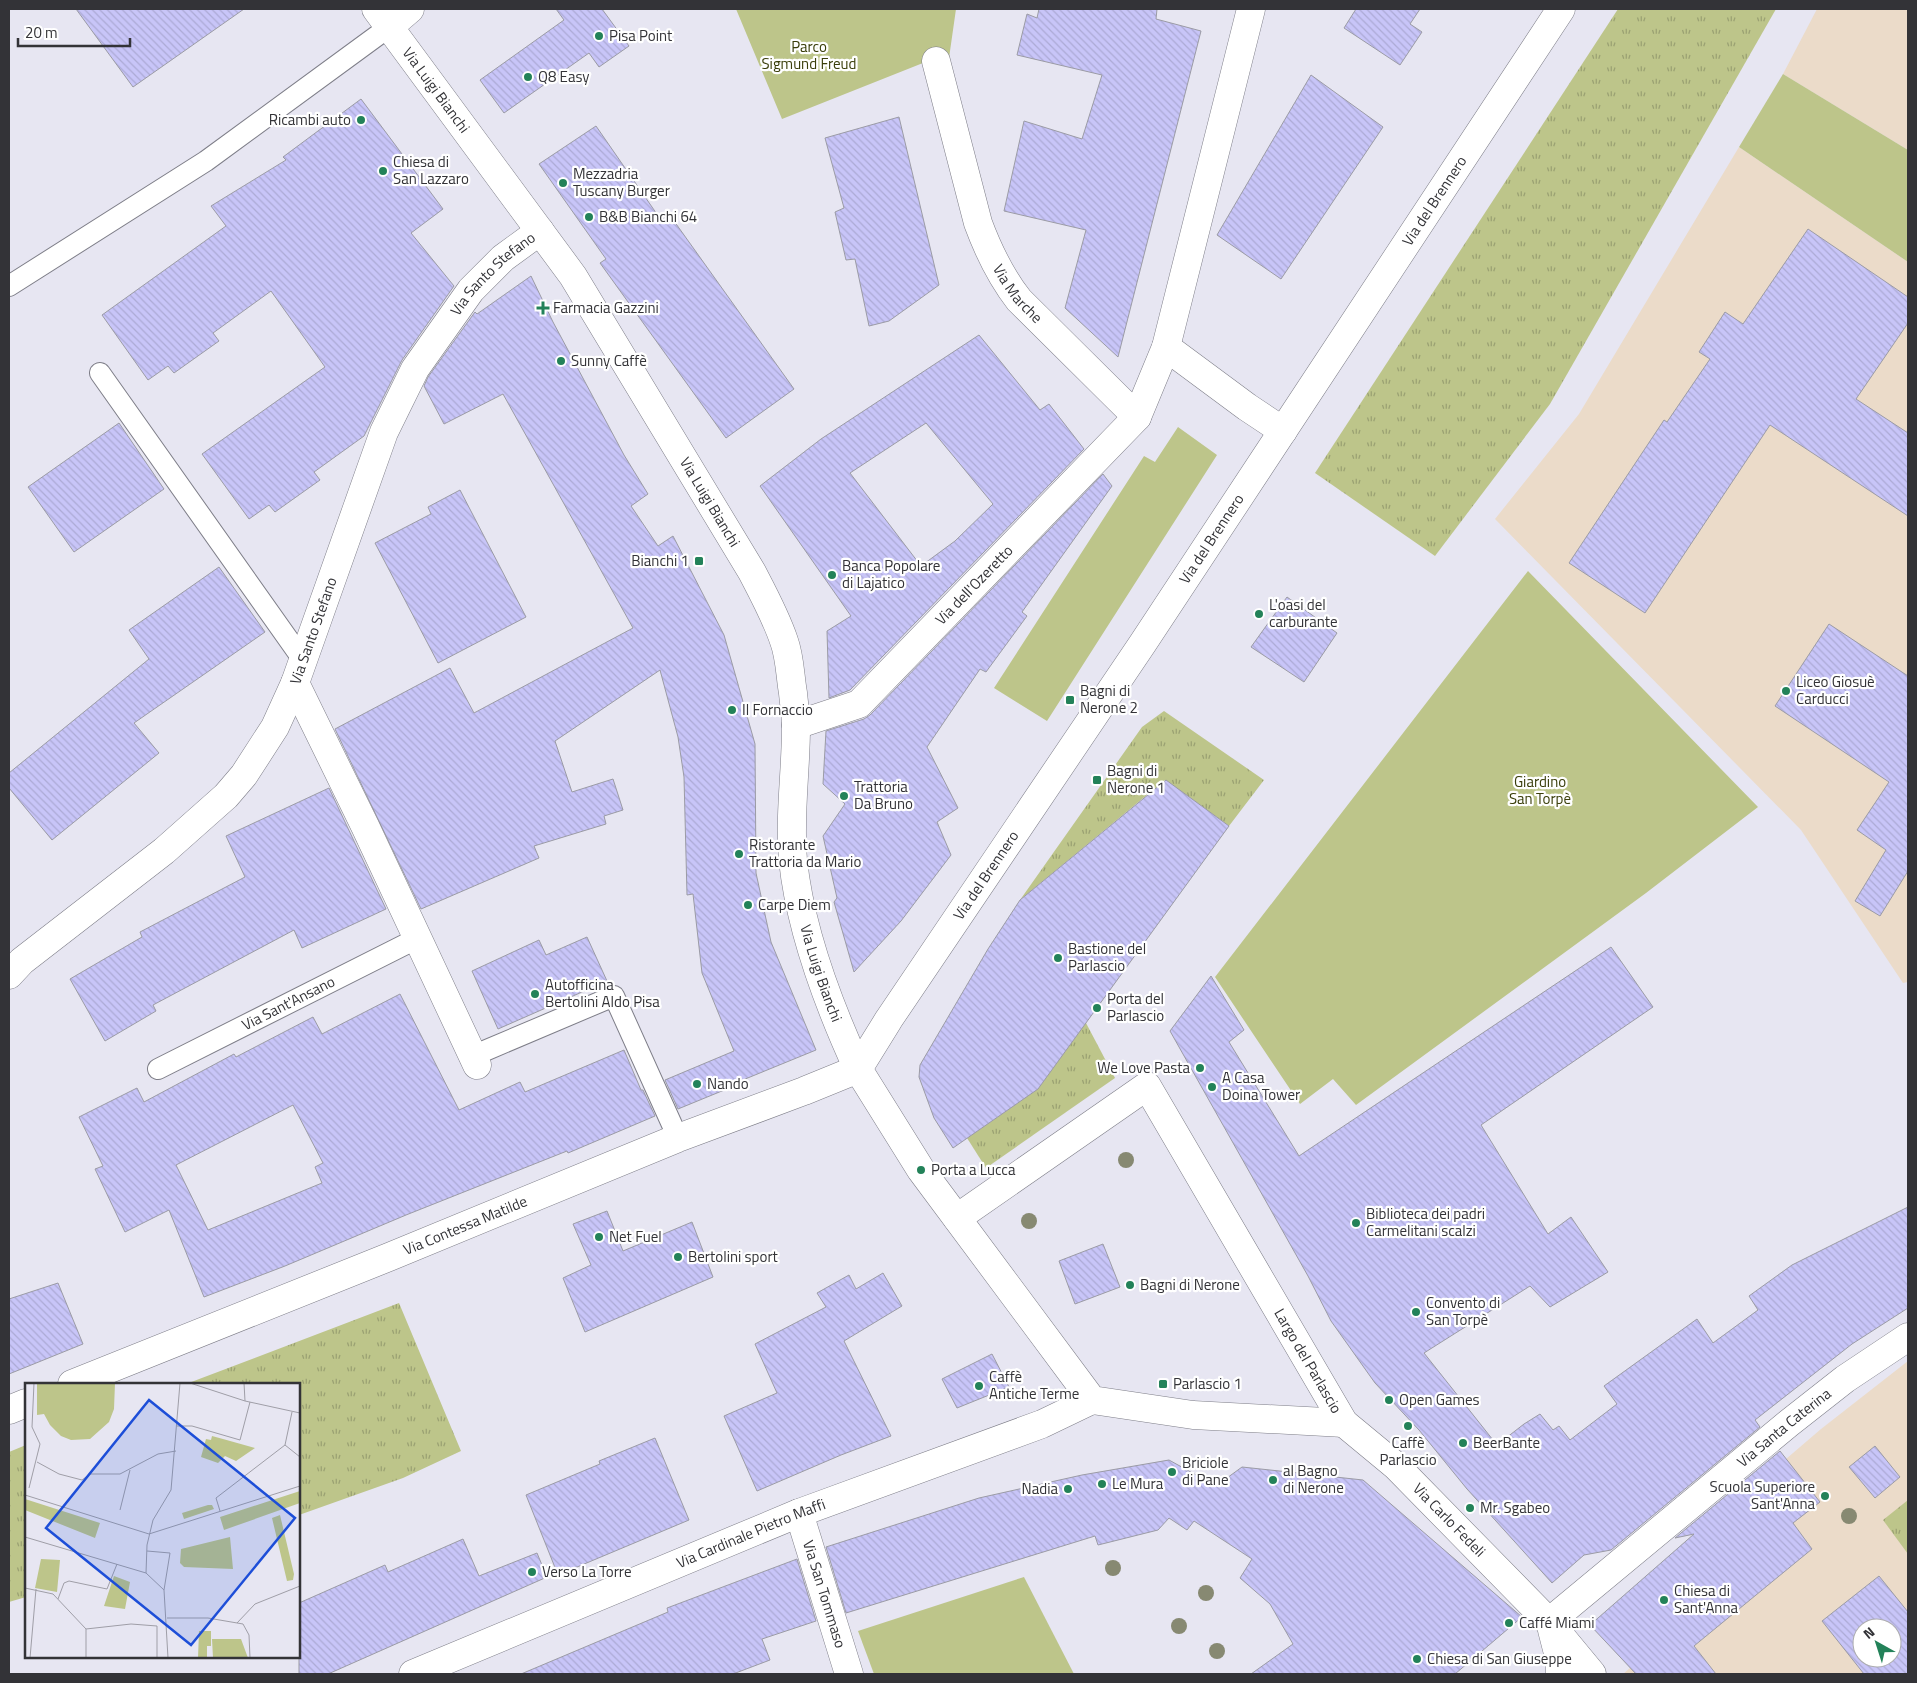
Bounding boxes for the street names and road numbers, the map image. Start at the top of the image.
street label: Via Luigi Bianchi [397,42,476,138]
street label: Via del Brennero [1396,151,1472,250]
street label: Via Santo Stefano [444,226,540,320]
street label: Via Marche [987,260,1048,328]
street label: Via Luigi Bianchi [674,452,746,551]
street label: Via del Brennero [1173,489,1249,588]
street label: Via dell'Ozeretto [930,539,1018,630]
street label: Via Santo Stefano [283,574,343,688]
street label: Via del Brennero [947,826,1024,924]
street label: Via Luigi Bianchi [794,922,848,1025]
street label: Via Sant'Ansano [238,970,339,1036]
street label: Via Contessa Matilde [400,1189,531,1261]
street label: Largo del Parlascio [1268,1304,1348,1418]
street label: Via Santa Caterina [1732,1382,1836,1473]
street label: Via Carlo Fedeli [1408,1477,1491,1562]
street label: Via Cardinale Pietro Maffi [673,1492,829,1574]
street label: Via San Tommaso [797,1537,852,1651]

